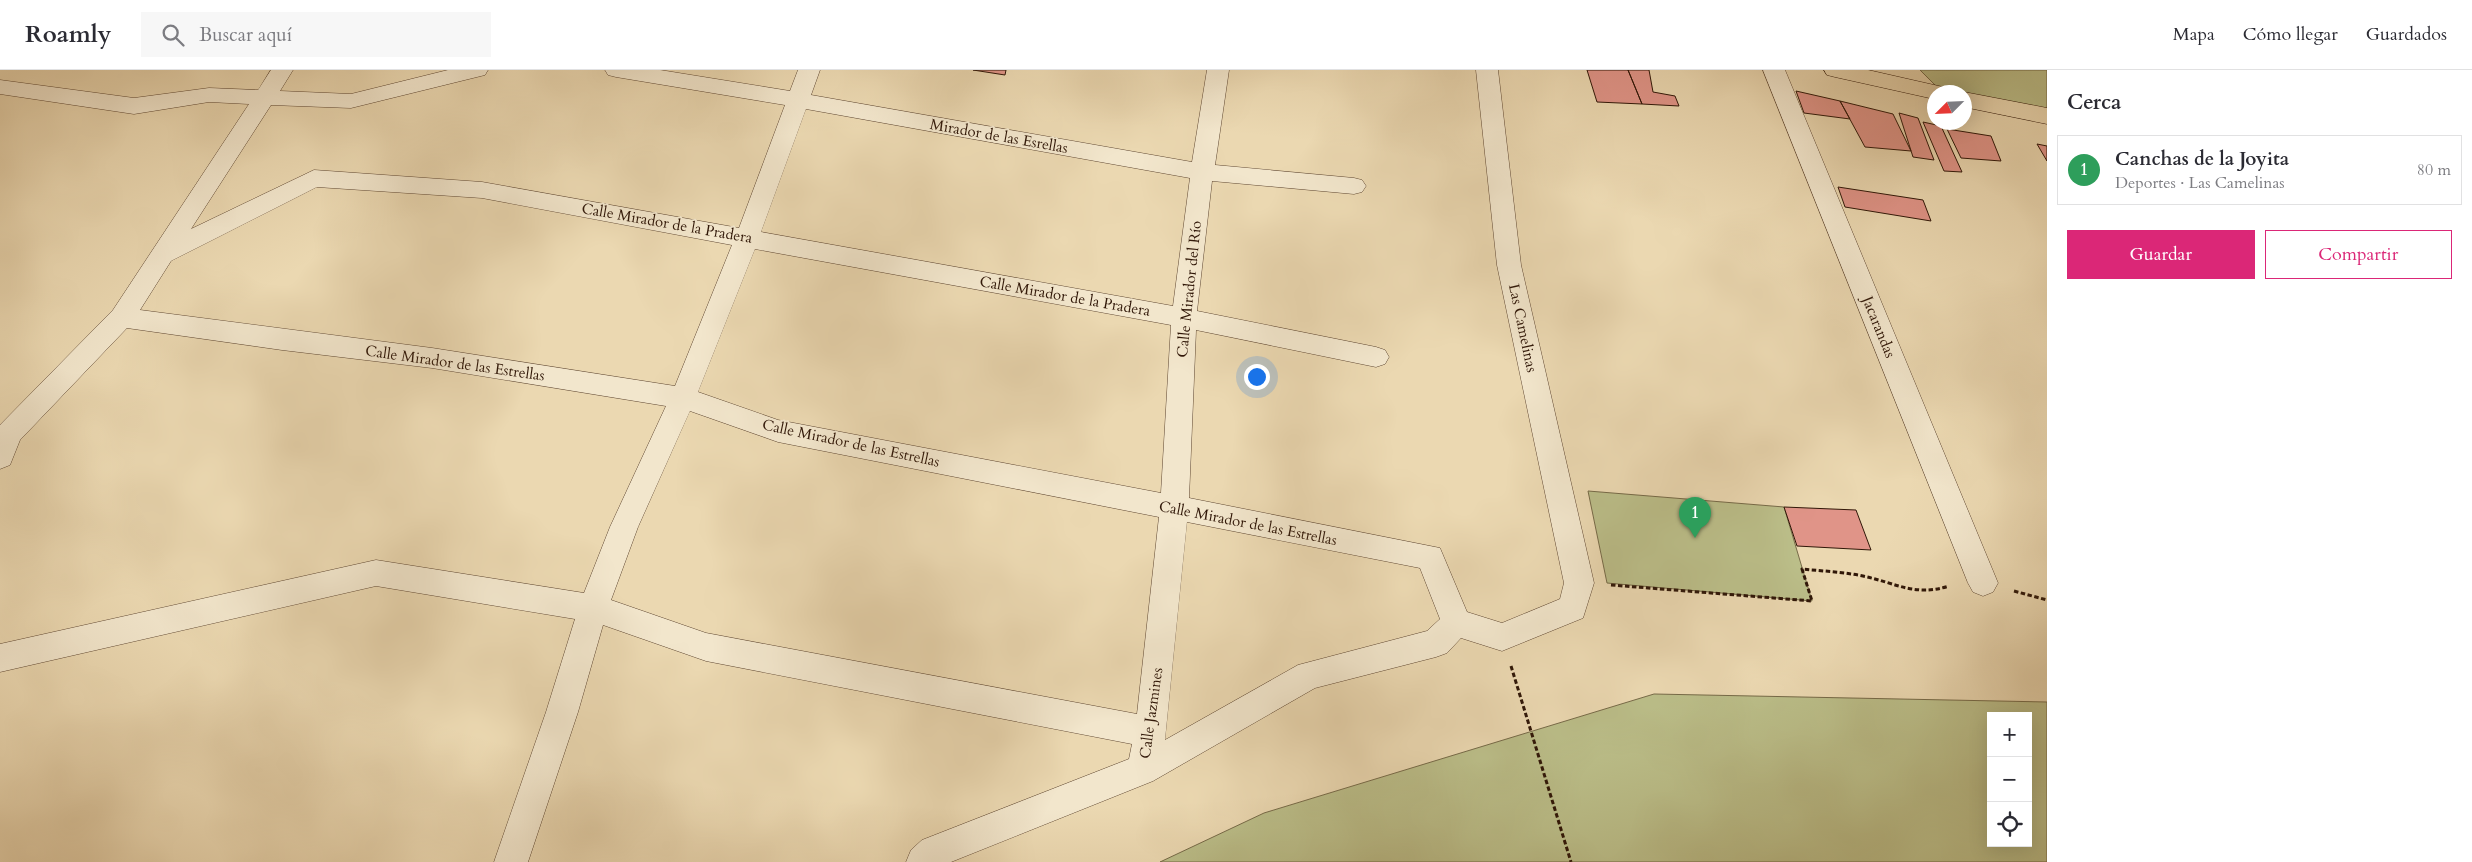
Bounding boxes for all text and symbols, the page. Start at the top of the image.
search box [141,12,491,57]
text: Roamly [25,18,111,51]
icon: search [159,21,187,49]
text: Buscar aquí [199,22,292,48]
text: Mapa [2173,22,2215,47]
text: Cómo llegar [2243,22,2338,47]
text: Guardados [2366,22,2447,47]
north arrow [1927,85,1972,130]
text: Cerca [2067,88,2121,117]
street label: Mirador de las Esrellas [928,114,1070,158]
text: Canchas de la Joyita [2115,146,2289,172]
text: 1 [2080,159,2088,181]
text: 80 m [2417,159,2451,181]
text: Deportes · Las Camelinas [2115,172,2285,194]
street label: Calle Mirador de la Pradera [580,198,754,248]
street label: Calle Mirador del Río [1172,219,1206,359]
button: Guardar [2067,230,2255,279]
button: Compartir [2265,230,2452,279]
street label: Calle Mirador de la Pradera [978,271,1152,321]
street label: Las Camelinas [1504,282,1542,374]
street label: Jacarandas [1857,291,1900,361]
street label: Calle Mirador de las Estrellas [364,341,546,385]
your location [1244,364,1270,390]
street label: Calle Mirador de las Estrellas [760,414,942,472]
street label: Calle Mirador de las Estrellas [1157,496,1339,550]
pin: 1 [1679,497,1711,538]
street label: Calle Jazmines [1135,666,1167,760]
map controls [1987,712,2032,847]
button: + [1987,712,2032,757]
button: − [1987,757,2032,802]
button: locate [1987,802,2032,847]

